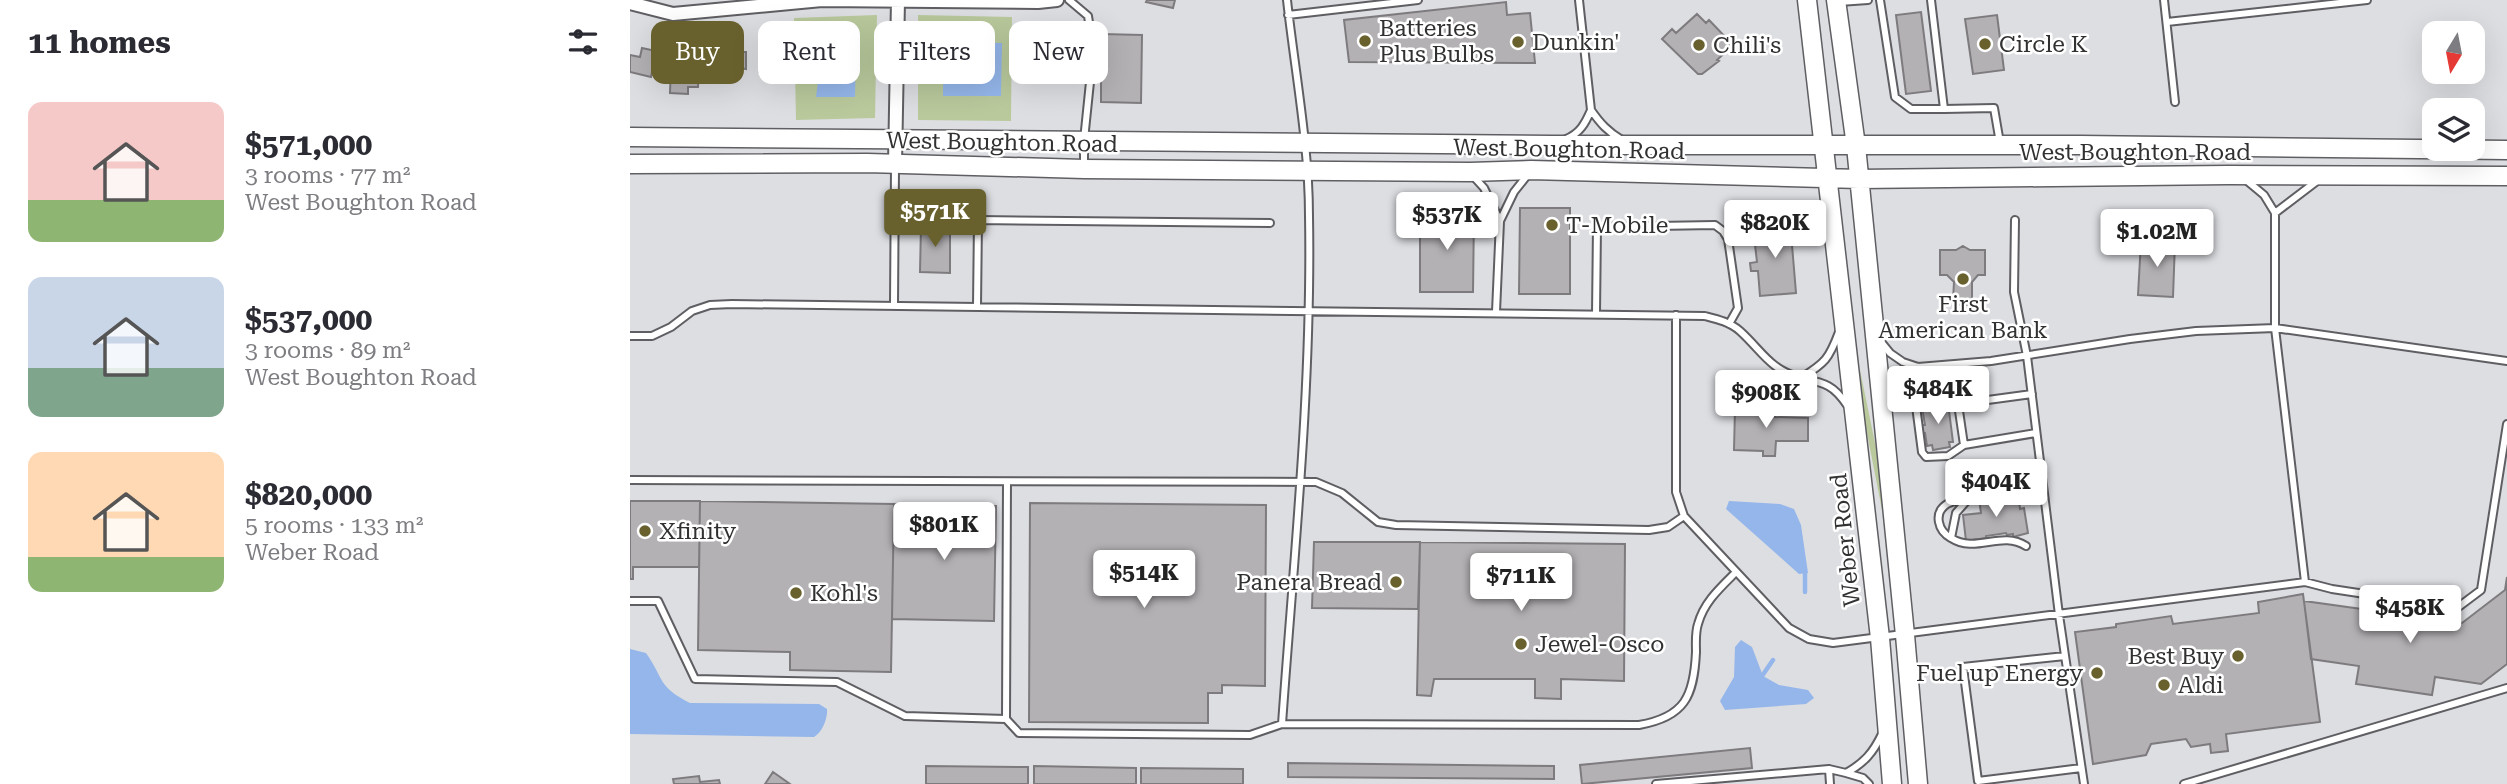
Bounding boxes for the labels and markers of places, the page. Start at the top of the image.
place label: Batteries Plus Bulbs [1379,15,1494,68]
place label: Dunkin' [1532,29,1620,56]
place label: Circle K [1999,31,2088,58]
place label: Chili's [1713,32,1781,59]
marker: Batteries Plus Bulbs [1357,33,1373,49]
marker: Dunkin' [1510,34,1526,50]
marker: Circle K [1977,36,1993,52]
marker: Chili's [1691,37,1707,53]
pin: $571K [886,190,984,249]
pin: $537K [1398,192,1496,252]
pin: $820K [1726,201,1824,260]
pin: $1.02M [2100,210,2214,269]
place label: T-Mobile [1566,212,1668,239]
marker: T-Mobile [1544,217,1560,233]
marker: First American Bank [1955,271,1971,287]
place label: First American Bank [1878,291,2048,344]
pin: $484K [1889,366,1987,426]
pin: $908K [1717,370,1815,430]
pin: $404K [1947,460,2045,519]
pin: $801K [895,503,993,562]
place label: Xfinity [659,518,737,545]
marker: Xfinity [637,523,653,539]
pin: $514K [1095,550,1193,610]
pin: $711K [1472,554,1570,613]
place label: Panera Bread [1236,569,1382,596]
marker: Panera Bread [1388,574,1404,590]
place label: Kohl's [810,580,878,607]
marker: Kohl's [788,585,804,601]
pin: $458K [2361,586,2459,645]
place label: Jewel-Osco [1535,631,1664,658]
marker: Jewel-Osco [1513,636,1529,652]
place label: Best Buy [2127,643,2224,670]
marker: Best Buy [2230,648,2246,664]
place label: Fuel up Energy [1916,660,2083,687]
marker: Fuel up Energy [2089,665,2105,681]
place label: Aldi [2178,672,2224,699]
marker: Aldi [2156,677,2172,693]

